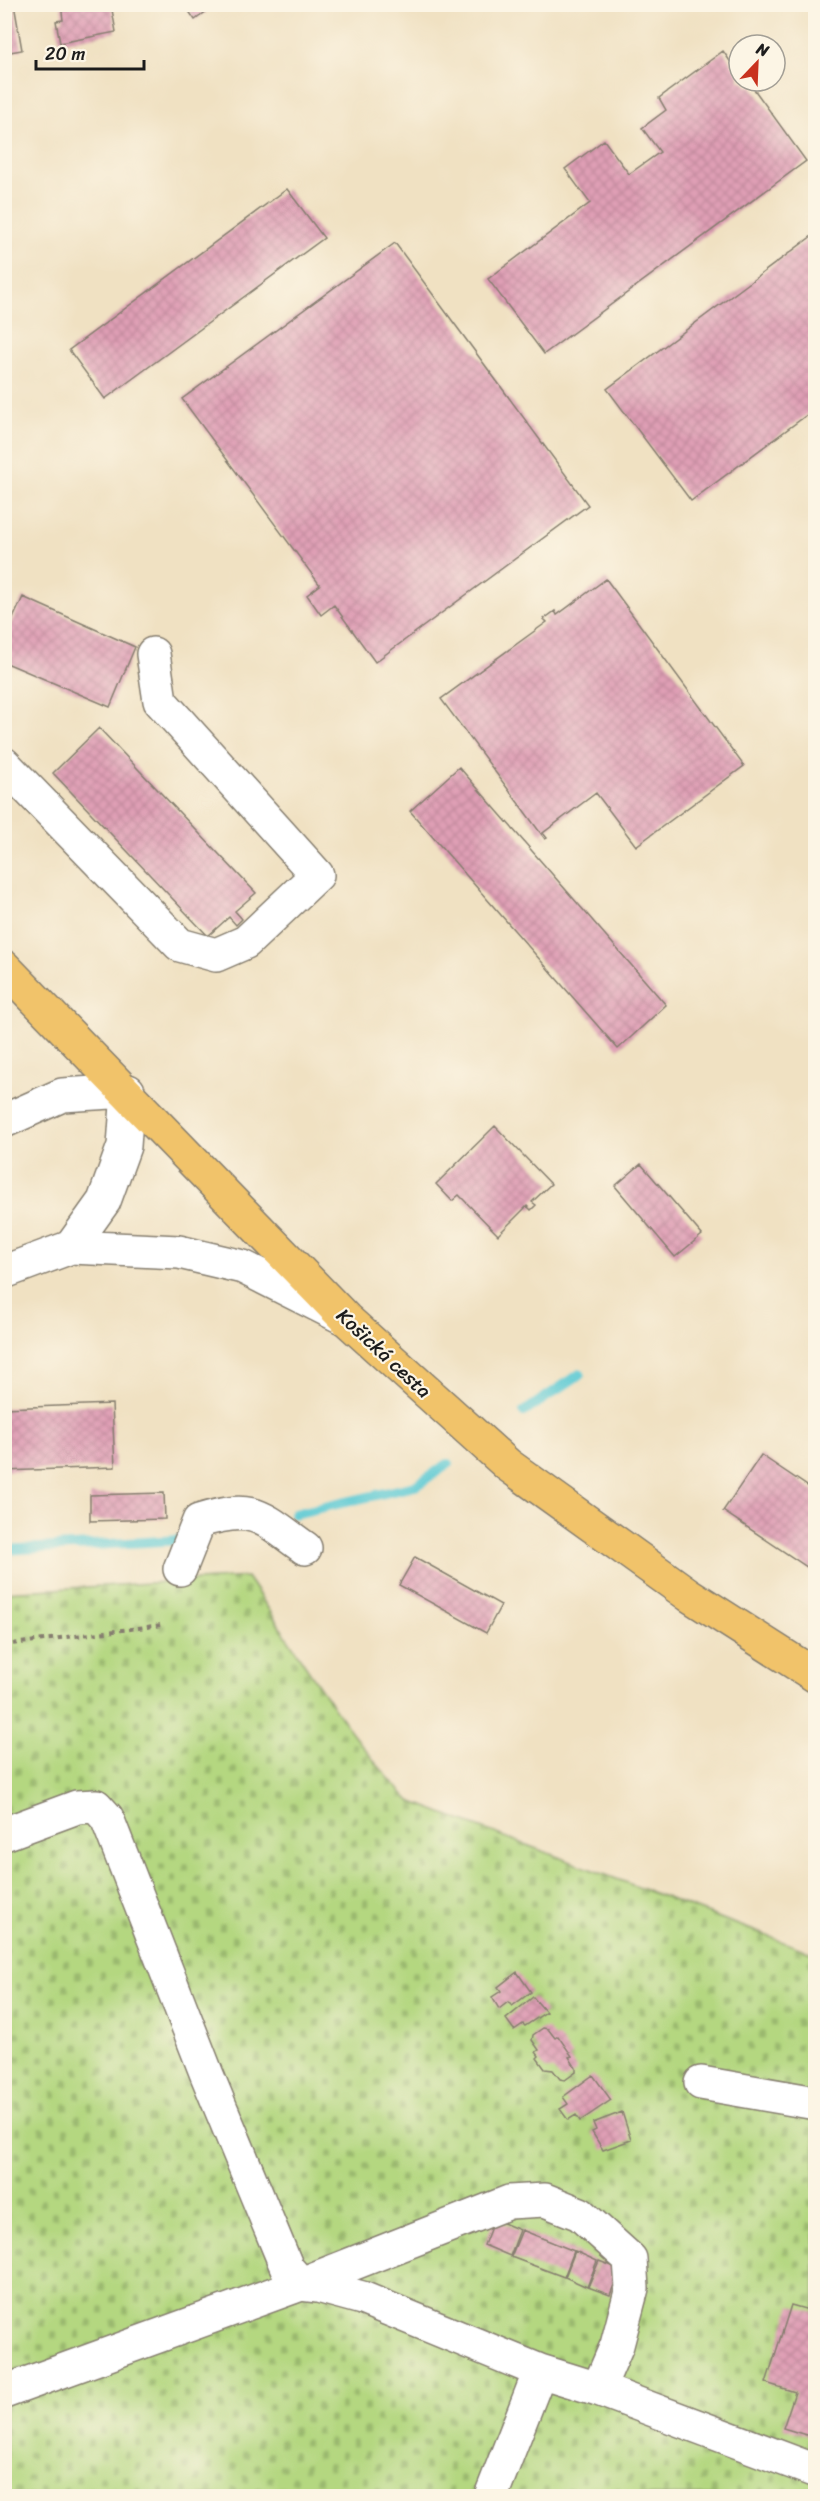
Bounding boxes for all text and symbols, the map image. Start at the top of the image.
scale bar [36,33,144,71]
north arrow [727,33,787,93]
text: N [751,34,774,66]
text: 20 m [45,38,85,70]
street label: Košická cesta [328,1299,440,1407]

